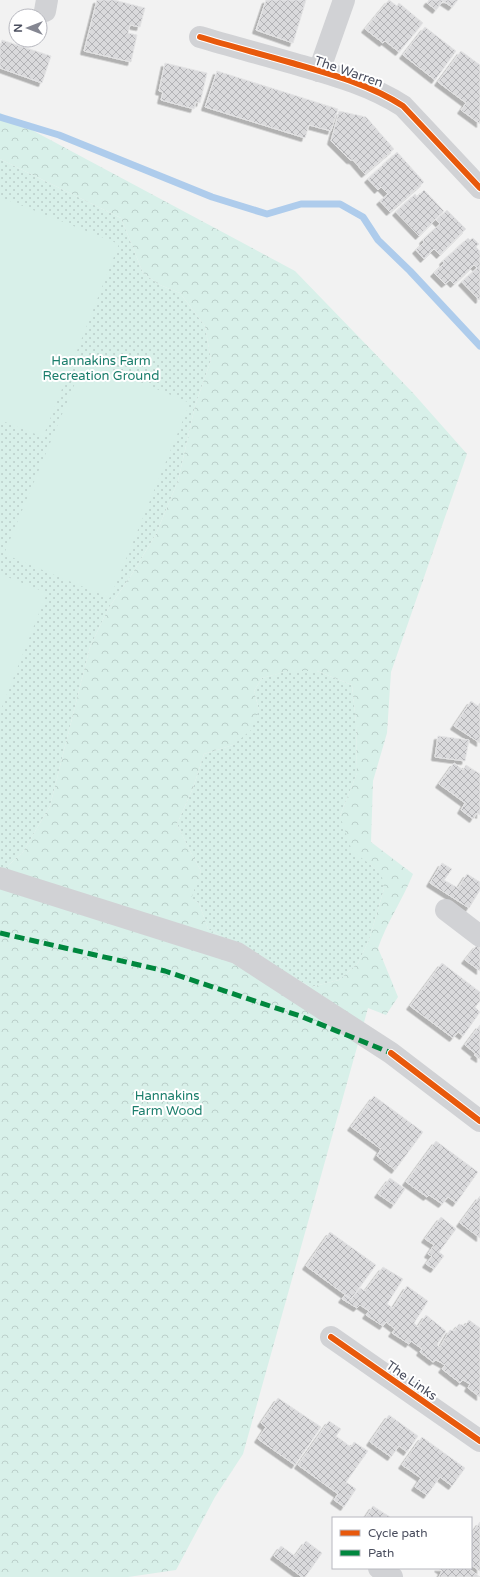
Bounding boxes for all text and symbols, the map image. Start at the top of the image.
north arrow [8,8,48,48]
text: N [12,24,25,32]
street label: The Warren [312,53,385,91]
park label: Hannakins Farm Recreation Ground [43,353,159,384]
park label: Hannakins Farm Wood [131,1088,203,1119]
street label: The Links [383,1358,440,1404]
legend [332,1517,472,1569]
text: Cycle path [368,1526,427,1540]
text: Path [368,1546,394,1560]

